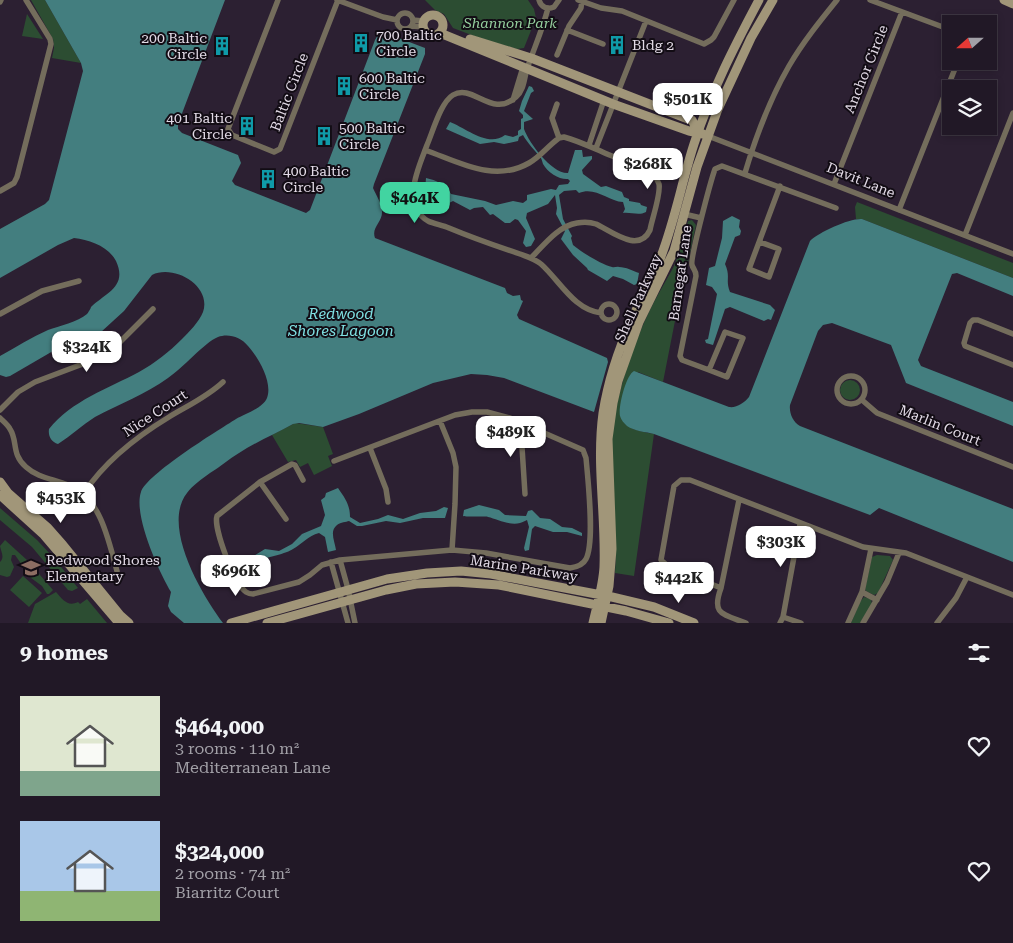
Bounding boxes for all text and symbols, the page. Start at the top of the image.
park label: Shannon Park [462,15,557,31]
north arrow [942,15,998,70]
map controls [942,15,997,135]
street label: Anchor Circle [841,22,891,115]
place label: 700 Baltic Circle [376,27,442,59]
place label: 200 Baltic Circle [141,30,207,62]
building icon: 700 Baltic Circle [350,32,372,54]
building icon: Bldg 2 [606,34,628,56]
building icon: 200 Baltic Circle [211,35,233,57]
place label: Bldg 2 [632,37,674,53]
street label: Baltic Circle [267,50,311,133]
place label: 600 Baltic Circle [359,70,425,102]
building icon: 600 Baltic Circle [333,75,355,97]
button: layers [942,80,997,135]
pin: $501K [653,82,723,125]
text: $501K [664,89,712,108]
place label: 401 Baltic Circle [166,110,232,142]
building icon: 401 Baltic Circle [236,115,258,137]
place label: 500 Baltic Circle [339,120,405,152]
building icon: 500 Baltic Circle [313,125,335,147]
pin: $268K [613,148,683,190]
text: $268K [624,154,672,173]
street label: Davit Lane [824,159,898,201]
place label: 400 Baltic Circle [283,163,349,195]
building icon: 400 Baltic Circle [257,168,279,190]
pin: $464K [380,182,450,224]
text: $464K [391,188,439,207]
street label: Barnegat Lane [665,224,695,322]
street label: Shell Parkway [611,251,665,345]
water label: Redwood Shores Lagoon [287,305,394,340]
pin: $324K [52,330,122,373]
text: $324K [63,337,111,356]
street label: Nice Court [120,386,190,440]
street label: Marlin Court [897,401,983,449]
pin: $489K [476,416,546,458]
text: $489K [487,422,535,441]
pin: $453K [26,482,96,524]
text: $453K [37,488,85,507]
pin: $303K [746,526,816,568]
text: $303K [757,532,805,551]
place label: Redwood Shores Elementary [46,552,160,584]
street label: Marine Parkway [469,552,580,585]
pin: $696K [201,554,271,597]
school or university icon: Redwood Shores Elementary [20,557,42,579]
text: $696K [212,561,260,580]
pin: $442K [644,562,714,604]
text: $442K [655,568,703,587]
icon: filters [965,639,993,667]
text: 9 homes [20,641,108,665]
text: $464,000 [175,715,264,739]
icon: home [60,716,120,776]
icon: heart [965,732,993,760]
text: 3 rooms · 110 m² [175,739,299,758]
text: Mediterranean Lane [175,758,330,777]
text: $324,000 [175,840,264,864]
icon: home [60,841,120,901]
icon: heart [965,857,993,885]
text: 2 rooms · 74 m² [175,864,290,883]
text: Biarritz Court [175,883,280,902]

